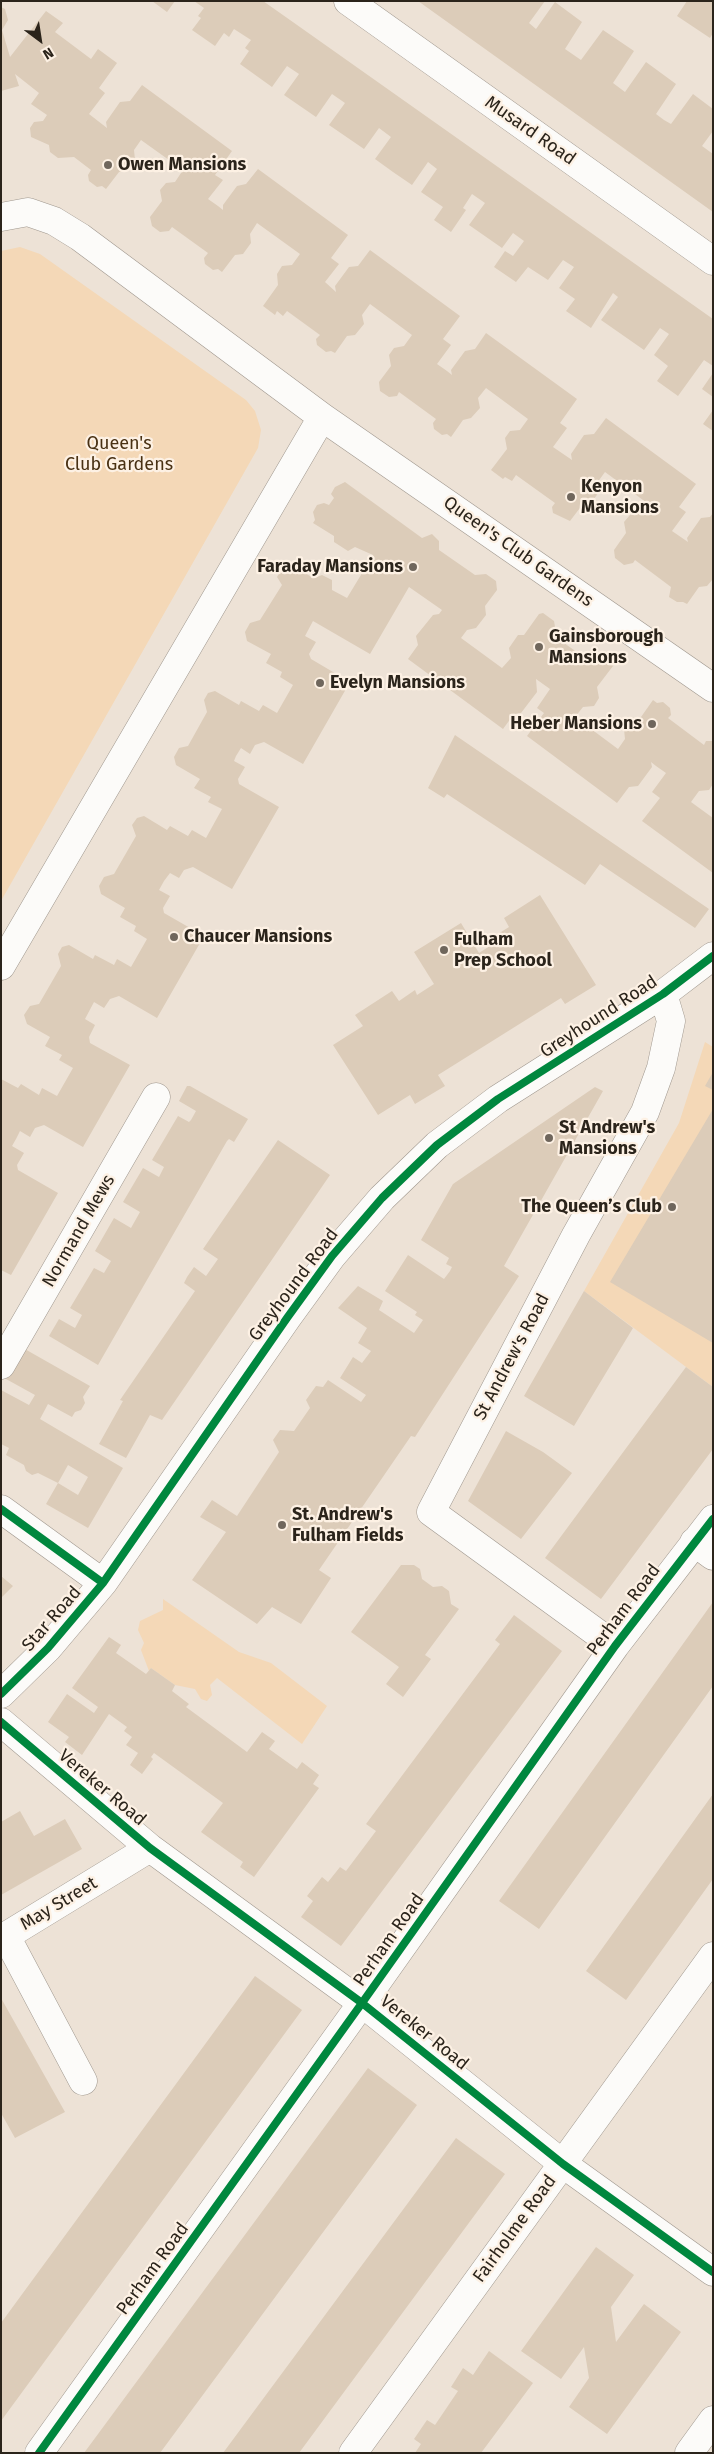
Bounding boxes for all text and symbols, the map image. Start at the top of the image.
north arrow [15,15,65,65]
text: N [40,44,56,63]
street label: Musard Road [480,92,580,170]
place label: Owen Mansions [118,154,246,176]
marker: Owen Mansions [102,159,114,171]
park label: Queen's Club Gardens [65,433,173,476]
place label: Kenyon Mansions [581,476,659,518]
marker: Kenyon Mansions [565,491,577,503]
street label: Queen's Club Gardens [439,492,597,612]
place label: Faraday Mansions [257,556,403,578]
marker: Faraday Mansions [407,561,419,573]
place label: Gainsborough Mansions [549,626,664,669]
marker: Gainsborough Mansions [533,641,545,653]
place label: Evelyn Mansions [330,672,465,694]
marker: Evelyn Mansions [314,677,326,689]
place label: Heber Mansions [510,713,642,735]
marker: Heber Mansions [646,718,658,730]
place label: Chaucer Mansions [184,926,332,948]
place label: Fulham Prep School [454,929,552,972]
marker: Chaucer Mansions [168,931,180,943]
marker: Fulham Prep School [438,944,450,956]
street label: Greyhound Road [536,971,662,1063]
place label: St Andrew's Mansions [559,1117,655,1160]
marker: St Andrew's Mansions [543,1132,555,1144]
street label: Normand Mews [38,1171,120,1291]
place label: The Queen’s Club [521,1196,662,1218]
marker: The Queen’s Club [666,1201,678,1213]
street label: Greyhound Road [245,1224,343,1346]
street label: St Andrew's Road [470,1290,554,1424]
place label: St. Andrew's Fulham Fields [292,1504,403,1546]
marker: St. Andrew's Fulham Fields [276,1519,288,1531]
street label: Perham Road [583,1560,665,1660]
street label: Star Road [18,1582,86,1656]
street label: Vereker Road [54,1745,150,1831]
street label: May Street [17,1873,101,1935]
street label: Perham Road [349,1889,429,1991]
street label: Vereker Road [375,1991,473,2075]
street label: Fairholme Road [469,2171,561,2287]
street label: Perham Road [112,2219,194,2319]

